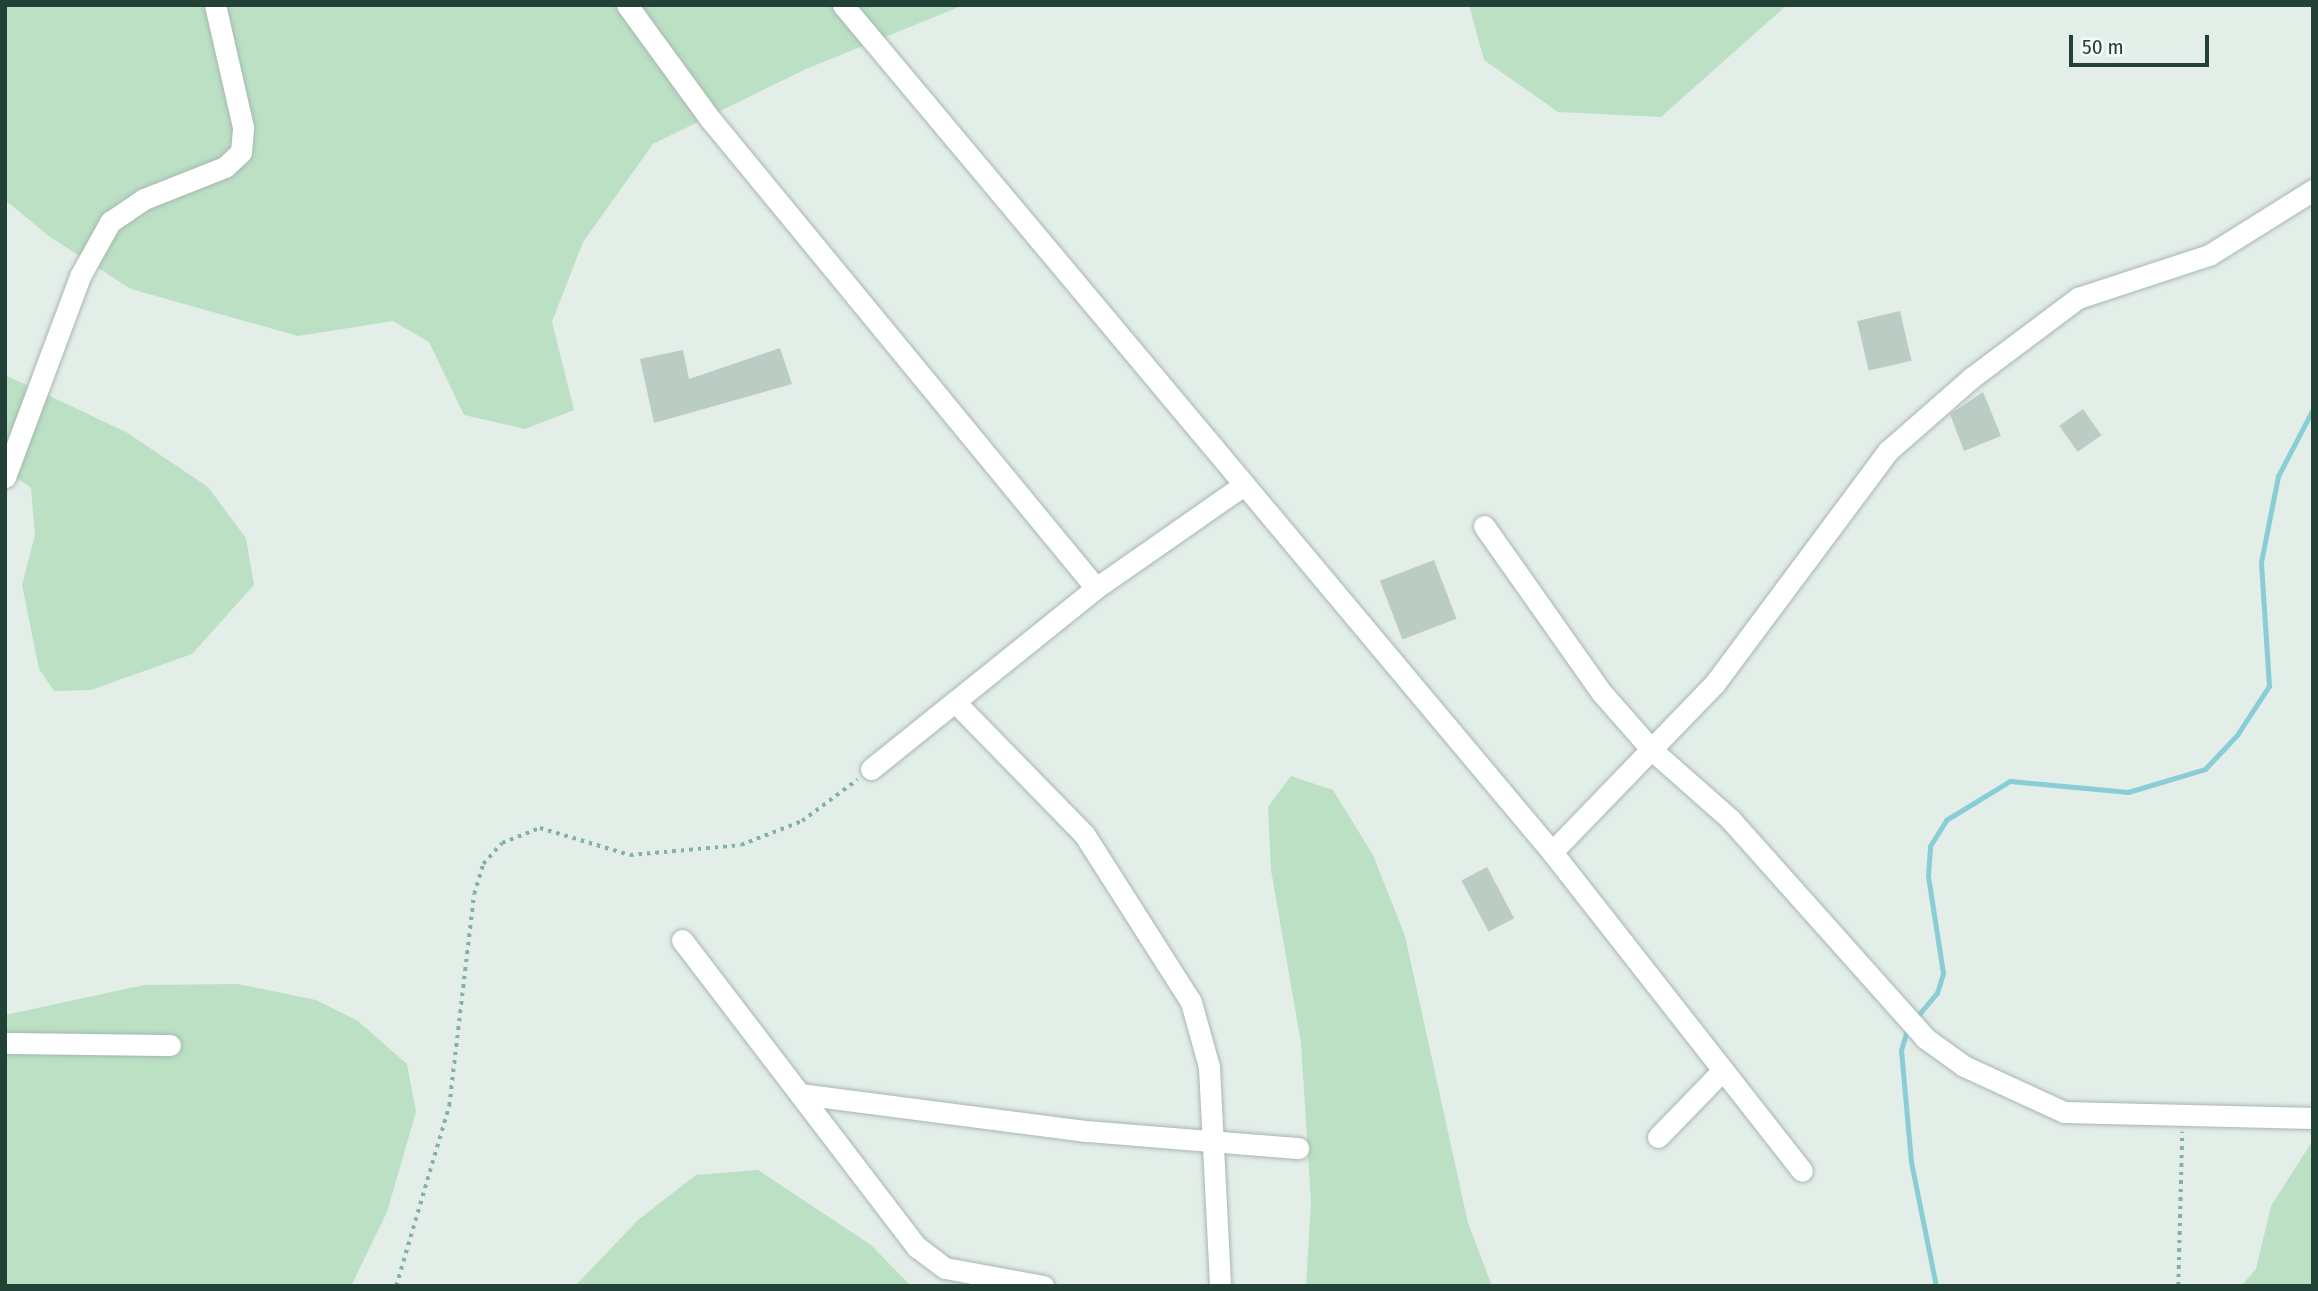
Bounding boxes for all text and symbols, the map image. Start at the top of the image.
scale bar [2073,21,2213,65]
text: 50 m [2082,34,2124,60]

